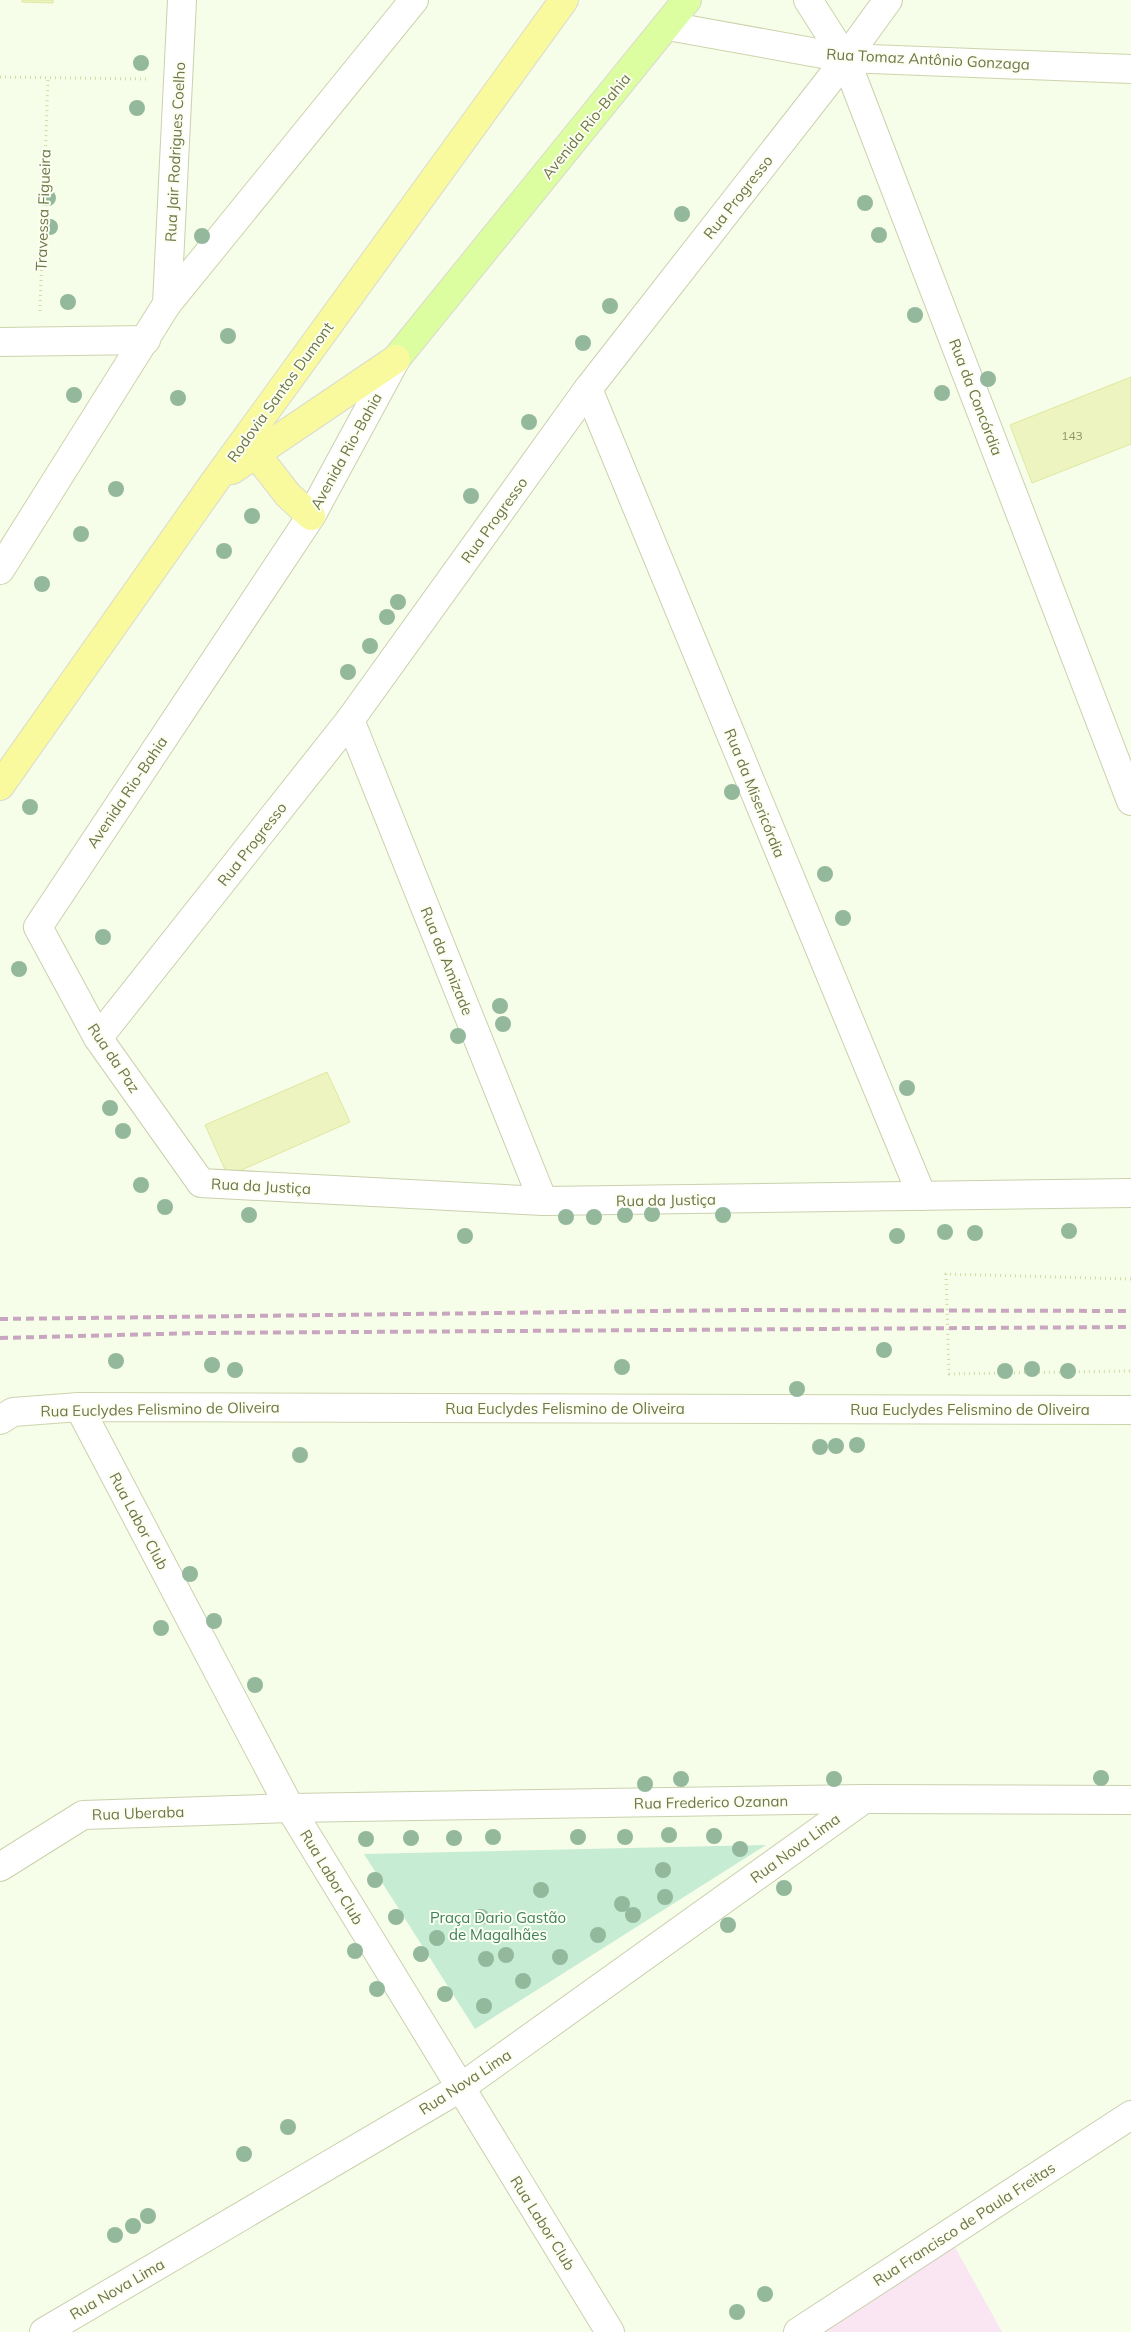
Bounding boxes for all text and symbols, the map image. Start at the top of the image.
street label: Rua Tomaz Antônio Gonzaga [826,44,1030,74]
street label: Rua Jair Rodrigues Coelho [161,62,189,242]
street label: Avenida Rio-Bahia [538,69,634,183]
street label: Travessa Figueira [31,149,55,271]
street label: Rua Progresso [699,151,777,243]
street label: Rodovia Santos Dumont [223,318,337,466]
street label: Rua da Concórdia [945,336,1007,458]
street label: Avenida Rio-Bahia [306,389,386,513]
house number: 143 [1061,428,1083,443]
street label: Rua Progresso [456,473,532,567]
street label: Rua da Misericórdia [720,726,790,860]
street label: Avenida Rio-Bahia [83,733,171,851]
street label: Rua Progresso [213,798,291,890]
street label: Rua da Amizade [417,904,477,1018]
street label: Rua da Paz [84,1020,144,1097]
street label: Rua da Justiça [211,1174,311,1198]
street label: Rua da Justiça [616,1190,716,1210]
street label: Rua Euclydes Felismino de Oliveira [40,1397,280,1421]
street label: Rua Euclydes Felismino de Oliveira [445,1399,685,1418]
street label: Rua Euclydes Felismino de Oliveira [850,1400,1090,1419]
street label: Rua Labor Club [105,1469,173,1573]
street label: Rua Frederico Ozanan [634,1791,788,1813]
street label: Rua Uberaba [91,1802,185,1824]
street label: Rua Nova Lima [746,1809,844,1887]
street label: Rua Labor Club [296,1826,368,1928]
park label: Praça Dario Gastão de Magalhães [430,1908,566,1944]
street label: Rua Nova Lima [415,2045,515,2119]
street label: Rua Francisco de Paula Freitas [869,2158,1059,2290]
street label: Rua Labor Club [506,2172,580,2274]
street label: Rua Nova Lima [66,2254,168,2324]

